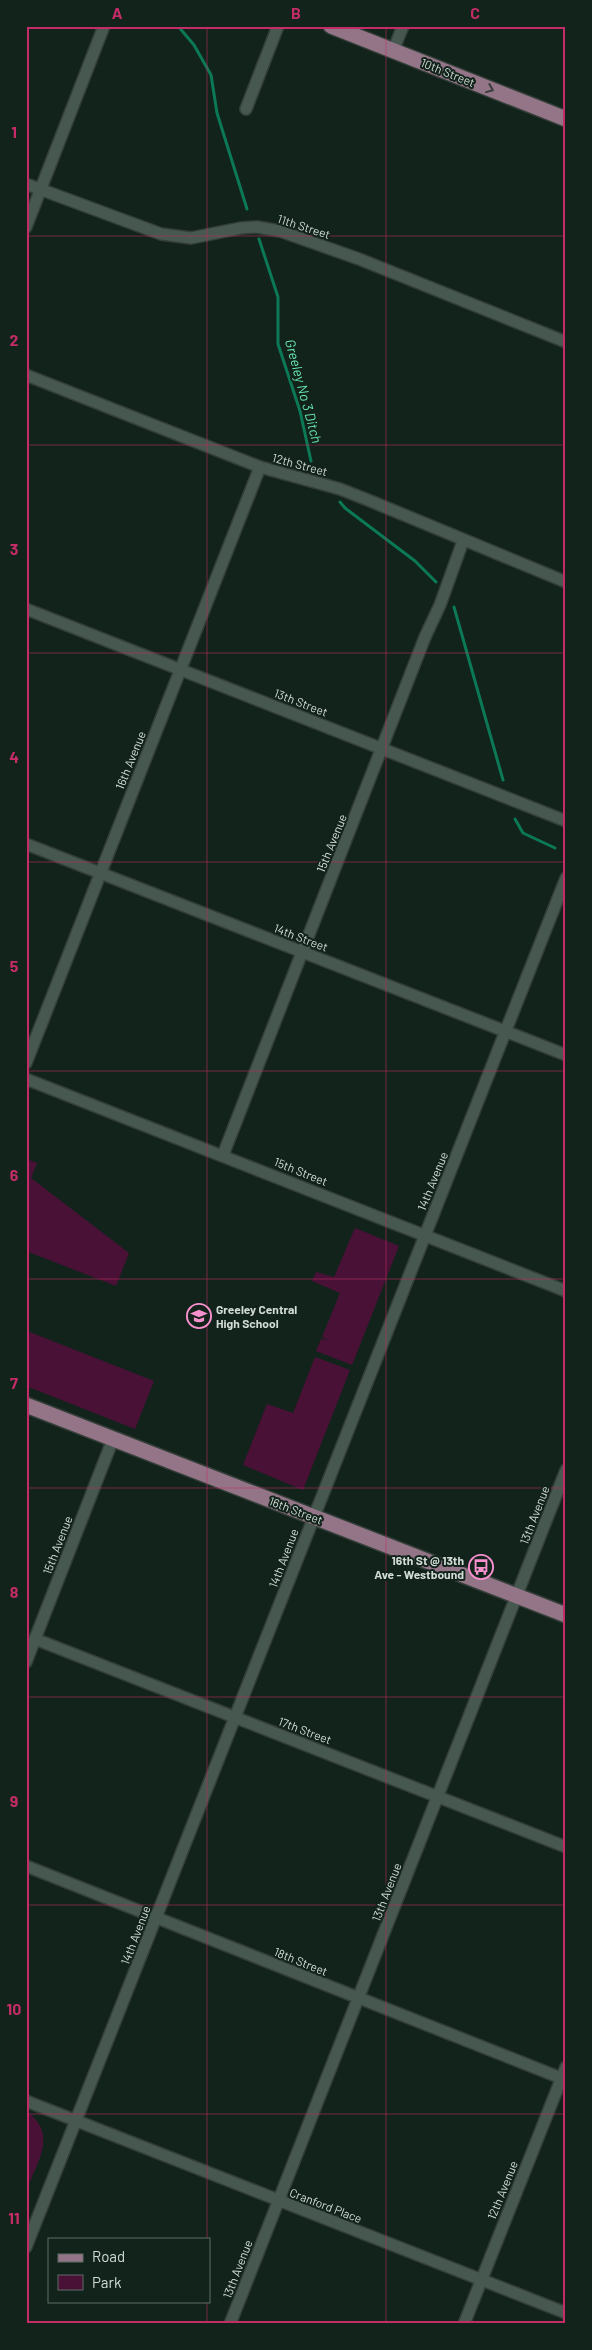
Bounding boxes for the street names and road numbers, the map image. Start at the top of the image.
street label: 10th Street [419,55,477,89]
street label: 11th Street [276,211,332,241]
street label: 12th Street [271,450,329,478]
street label: 13th Street [272,685,330,719]
street label: 16th Avenue [112,729,148,791]
street label: 15th Avenue [313,812,349,874]
street label: 14th Street [272,920,330,954]
street label: 14th Avenue [414,1150,450,1212]
street label: 15th Street [272,1154,330,1188]
street label: 13th Avenue [516,1484,552,1546]
street label: 16th Street [267,1493,325,1527]
street label: 15th Avenue [39,1514,75,1576]
street label: 14th Avenue [265,1526,301,1590]
street label: 17th Street [276,1713,334,1747]
street label: 13th Avenue [368,1861,404,1923]
street label: 14th Avenue [117,1903,153,1967]
street label: 18th Street [272,1944,330,1978]
street label: 12th Avenue [484,2159,520,2221]
street label: Cranford Place [288,2185,364,2225]
street label: 13th Avenue [219,2238,255,2300]

